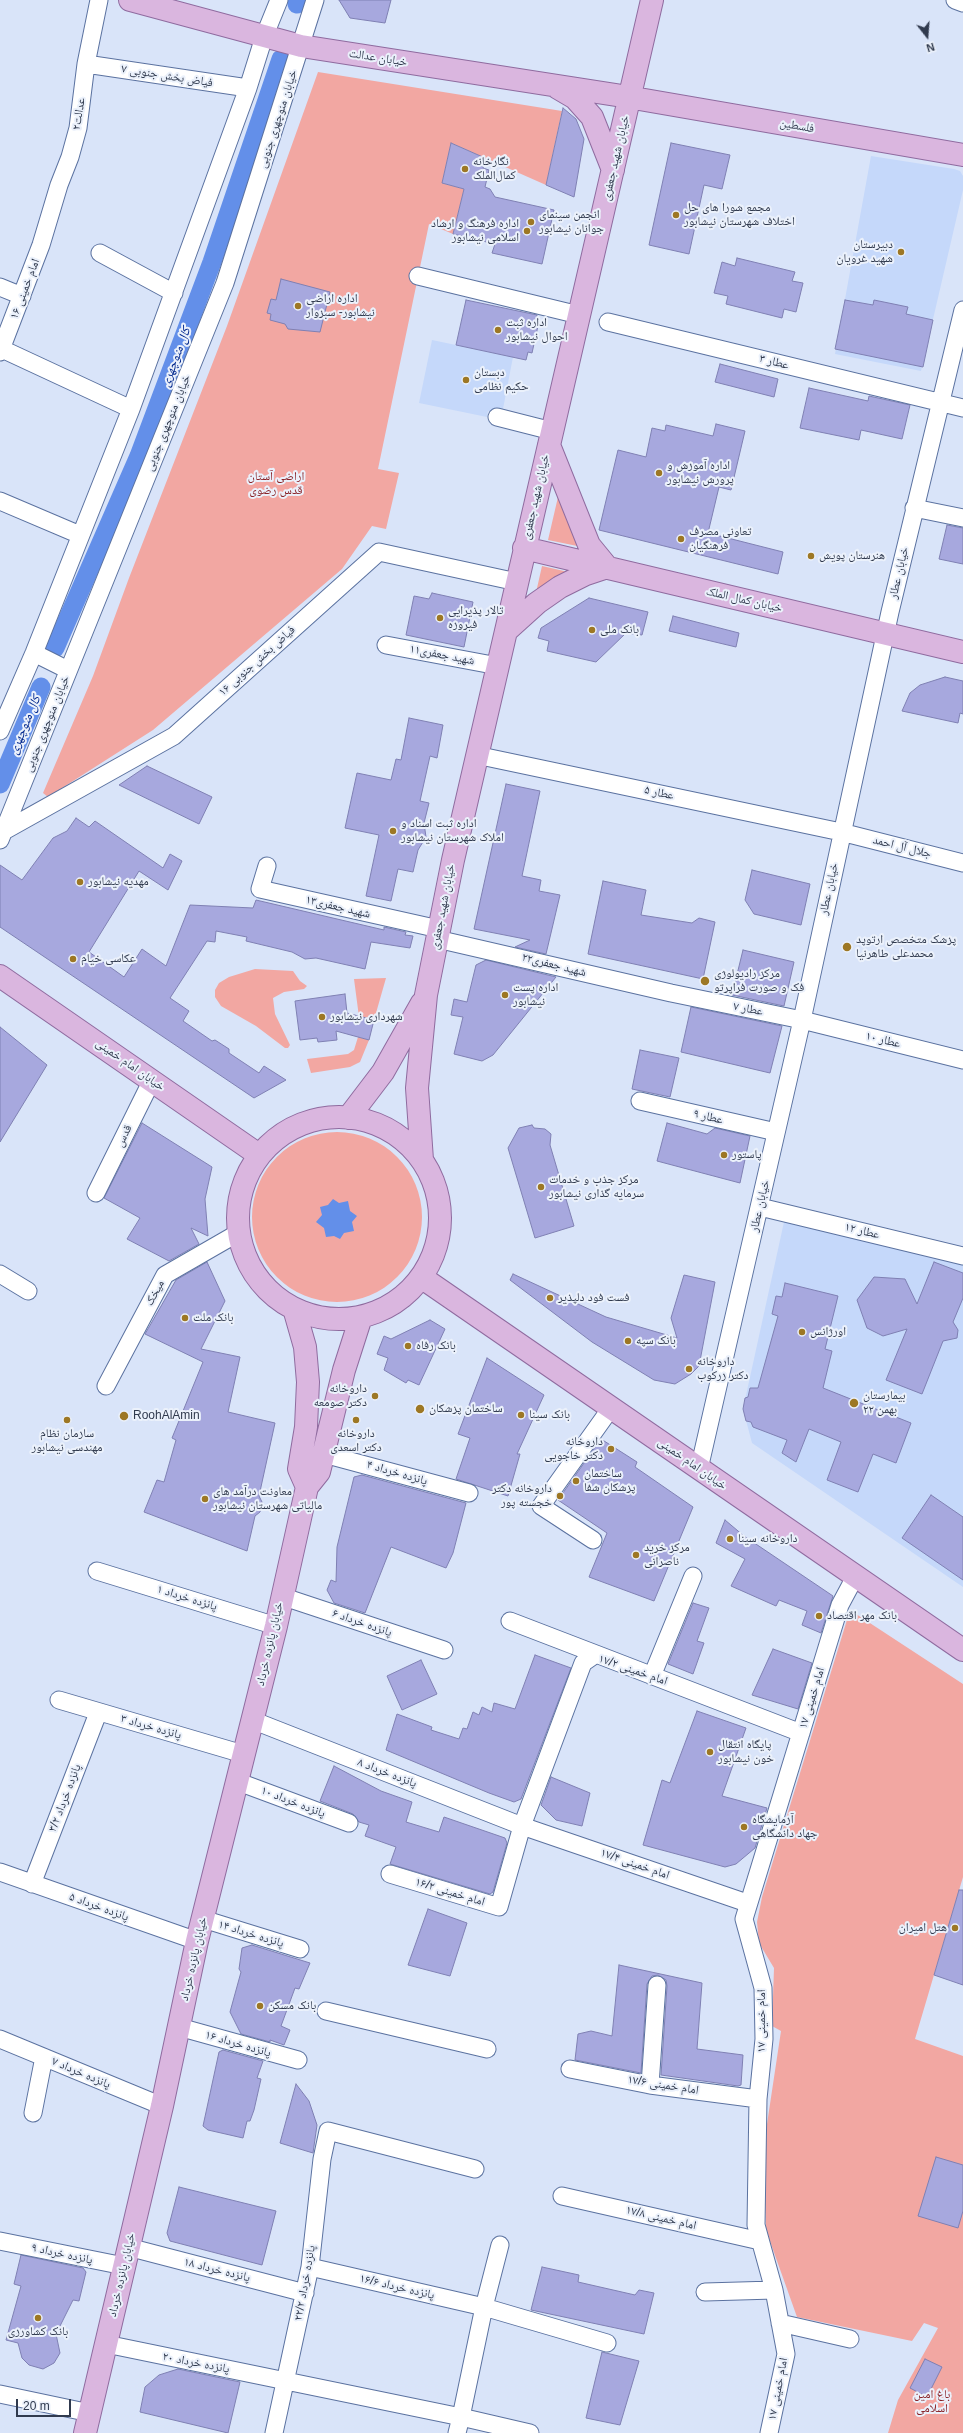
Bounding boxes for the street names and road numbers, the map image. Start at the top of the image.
street label: خیابان عدالت [348,46,408,70]
street label: فیاض بخش جنوبی ۷ [120,62,214,90]
street label: خیابان منوچهری جنوبی [255,68,301,170]
street label: عدالت۲ [69,97,89,131]
street label: خیابان شهید جعفری [599,114,633,202]
street label: فلسطین [779,116,815,136]
street label: امام خمینی ۱۶ [7,257,43,321]
street label: عطار ۳ [758,351,790,373]
street label: خیابان منوچهری جنوبی [142,373,194,473]
street label: خیابان شهید جعفری [519,453,553,541]
street label: خیابان عطار [886,546,912,600]
street label: خیابان کمال الملک [705,584,783,616]
street label: فیاض بخش جنوبی ۱۶ [216,623,298,699]
street label: شهید جعفری۱۱ [408,642,476,668]
street label: خیابان منوچهری جنوبی [21,674,73,774]
street label: عطار ۵ [643,783,675,803]
street label: جلال آل احمد [871,833,933,861]
street label: خیابان عطار [816,862,842,916]
street label: خیابان شهید جعفری [428,863,458,951]
street label: شهید جعفری۱۳ [304,893,372,921]
street label: شهید جعفری۲۲ [520,950,588,980]
street label: عطار ۷ [732,999,764,1019]
street label: عطار ۱۰ [864,1029,902,1051]
street label: خیابان امام خمینی [93,1036,167,1094]
street label: عطار ۹ [692,1107,724,1127]
street label: قدس [113,1123,135,1149]
street label: خیابان عطار [747,1179,773,1233]
street label: عطار ۱۲ [843,1220,881,1242]
street label: میخک [142,1278,168,1308]
street label: خیابان امام خمینی [655,1435,729,1493]
street label: پانزده خرداد ۴ [365,1457,429,1489]
street label: پانزده خرداد ۱ [155,1582,219,1614]
street label: خیابان پانزده خرداد [253,1601,287,1687]
street label: پانزده خرداد ۶ [330,1606,394,1640]
street label: امام خمینی ۱۷/۲ [597,1651,669,1689]
street label: امام خمینی ۱۷ [796,1666,828,1730]
street label: پانزده خرداد ۳ [119,1711,183,1743]
street label: پانزده خرداد ۸ [355,1755,419,1791]
street label: پانزده خرداد ۳/۲ [46,1762,84,1834]
street label: پانزده خرداد ۱۰ [259,1783,327,1821]
street label: امام خمینی ۱۷/۴ [599,1845,671,1883]
street label: امام خمینی ۱۶/۲ [413,1875,487,1909]
street label: پانزده خرداد ۵ [67,1890,131,1924]
street label: خیابان پانزده خرداد [177,1916,211,2002]
street label: پانزده خرداد ۱۴ [216,1917,286,1951]
street label: امام خمینی ۱۷ [755,1989,769,2053]
street label: پانزده خرداد ۱۶ [203,2028,273,2060]
street label: پانزده خرداد ۷ [49,2054,113,2092]
street label: امام خمینی ۱۷/۶ [626,2072,700,2098]
street label: امام خمینی ۱۷/۸ [624,2203,698,2233]
street label: خیابان پانزده خرداد [105,2232,139,2318]
street label: پانزده خرداد ۹ [30,2240,94,2268]
street label: پانزده خرداد ۲۲/۲ [291,2244,319,2322]
street label: پانزده خرداد ۱۸ [182,2255,252,2285]
street label: پانزده خرداد ۱۶/۶ [358,2271,436,2303]
street label: پانزده خرداد ۲۰ [161,2349,231,2377]
street label: امام خمینی ۱۷ [765,2357,791,2421]

